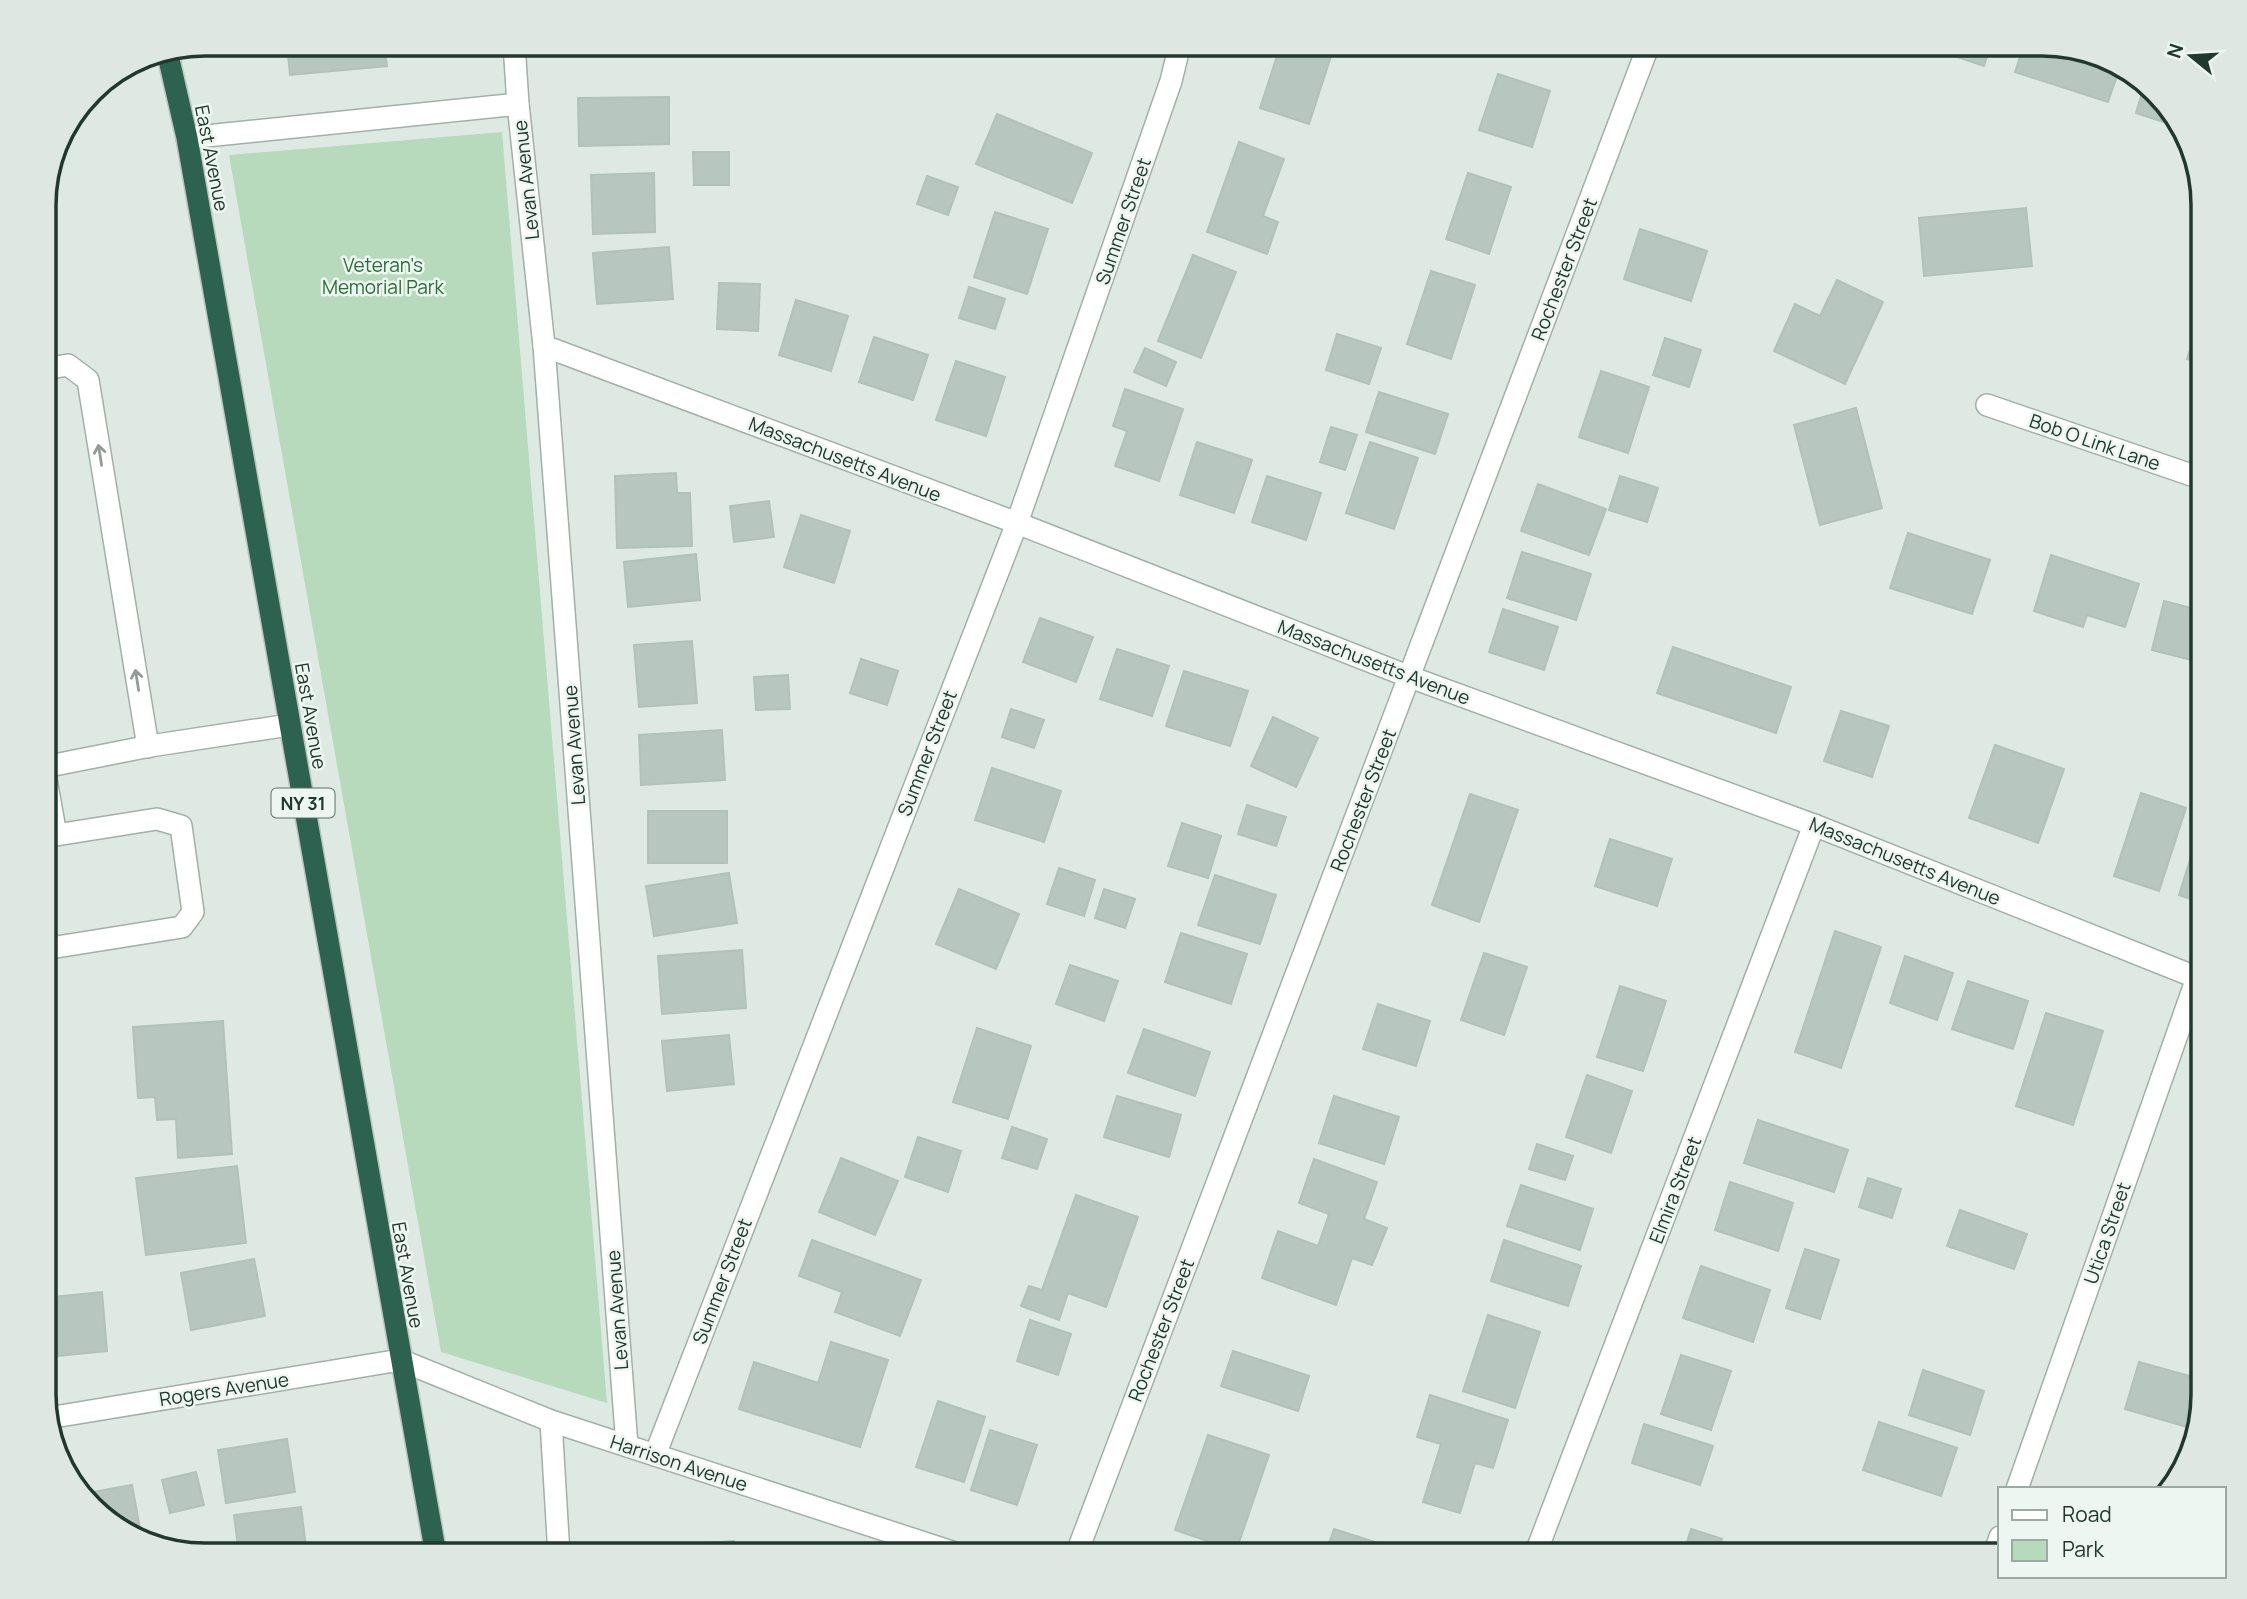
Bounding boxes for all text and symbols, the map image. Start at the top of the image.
north arrow [2156,21,2226,91]
text: N [2160,40,2189,61]
street label: East Avenue [189,103,235,213]
street label: Levan Avenue [507,119,545,241]
street label: Summer Street [1089,154,1157,288]
street label: Rochester Street [1525,194,1603,344]
park label: Veteran's Memorial Park [322,252,445,300]
street label: Bob O Link Lane [2026,407,2164,477]
street label: Massachusetts Avenue [745,410,945,508]
one-way arrow [93,444,106,467]
street label: Massachusetts Avenue [1274,613,1474,711]
street label: East Avenue [289,661,333,771]
one-way arrow [130,669,143,692]
street label: Levan Avenue [557,684,591,806]
street label: Summer Street [891,686,963,820]
street label: Rochester Street [1324,725,1402,875]
road number: NY 31 [272,788,334,818]
street label: Massachusetts Avenue [1806,811,2004,911]
street label: Elmira Street [1643,1133,1707,1247]
street label: Utica Street [2077,1179,2137,1287]
street label: Summer Street [686,1214,758,1348]
street label: East Avenue [386,1220,430,1330]
street label: Levan Avenue [600,1249,634,1371]
street label: Rochester Street [1122,1255,1200,1405]
street label: Rogers Avenue [157,1366,291,1412]
street label: Harrison Avenue [607,1429,751,1497]
legend [1998,1487,2226,1578]
text: Road [2062,1500,2112,1528]
text: Park [2062,1535,2104,1563]

